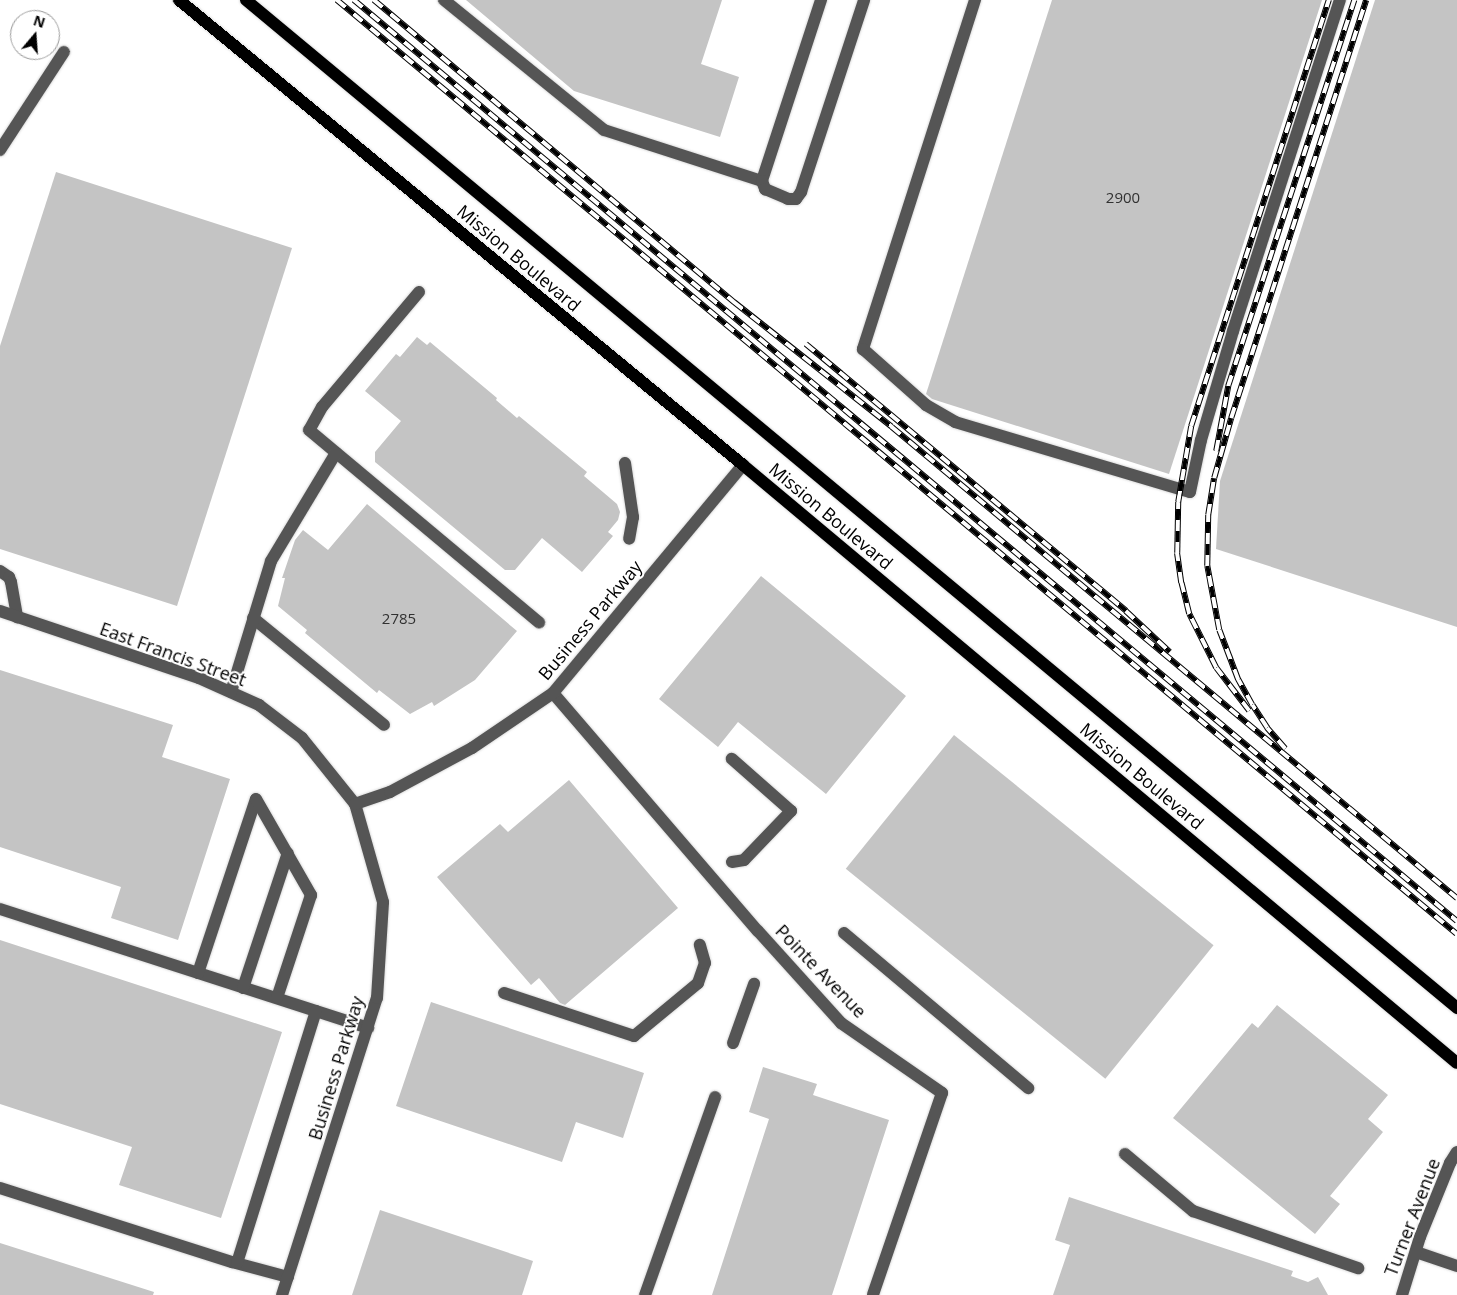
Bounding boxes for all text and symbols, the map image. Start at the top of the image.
north arrow [10,10,60,60]
text: N [31,10,48,32]
house number: 2900 [1106,189,1140,207]
street label: Mission Boulevard [453,200,585,316]
street label: Mission Boulevard [765,458,897,574]
street label: Business Parkway [534,556,646,684]
house number: 2785 [382,610,416,628]
street label: East Francis Street [97,618,249,690]
street label: Mission Boulevard [1076,718,1208,834]
street label: Pointe Avenue [771,920,871,1022]
street label: Business Parkway [304,993,368,1143]
street label: Turner Avenue [1380,1155,1444,1279]

